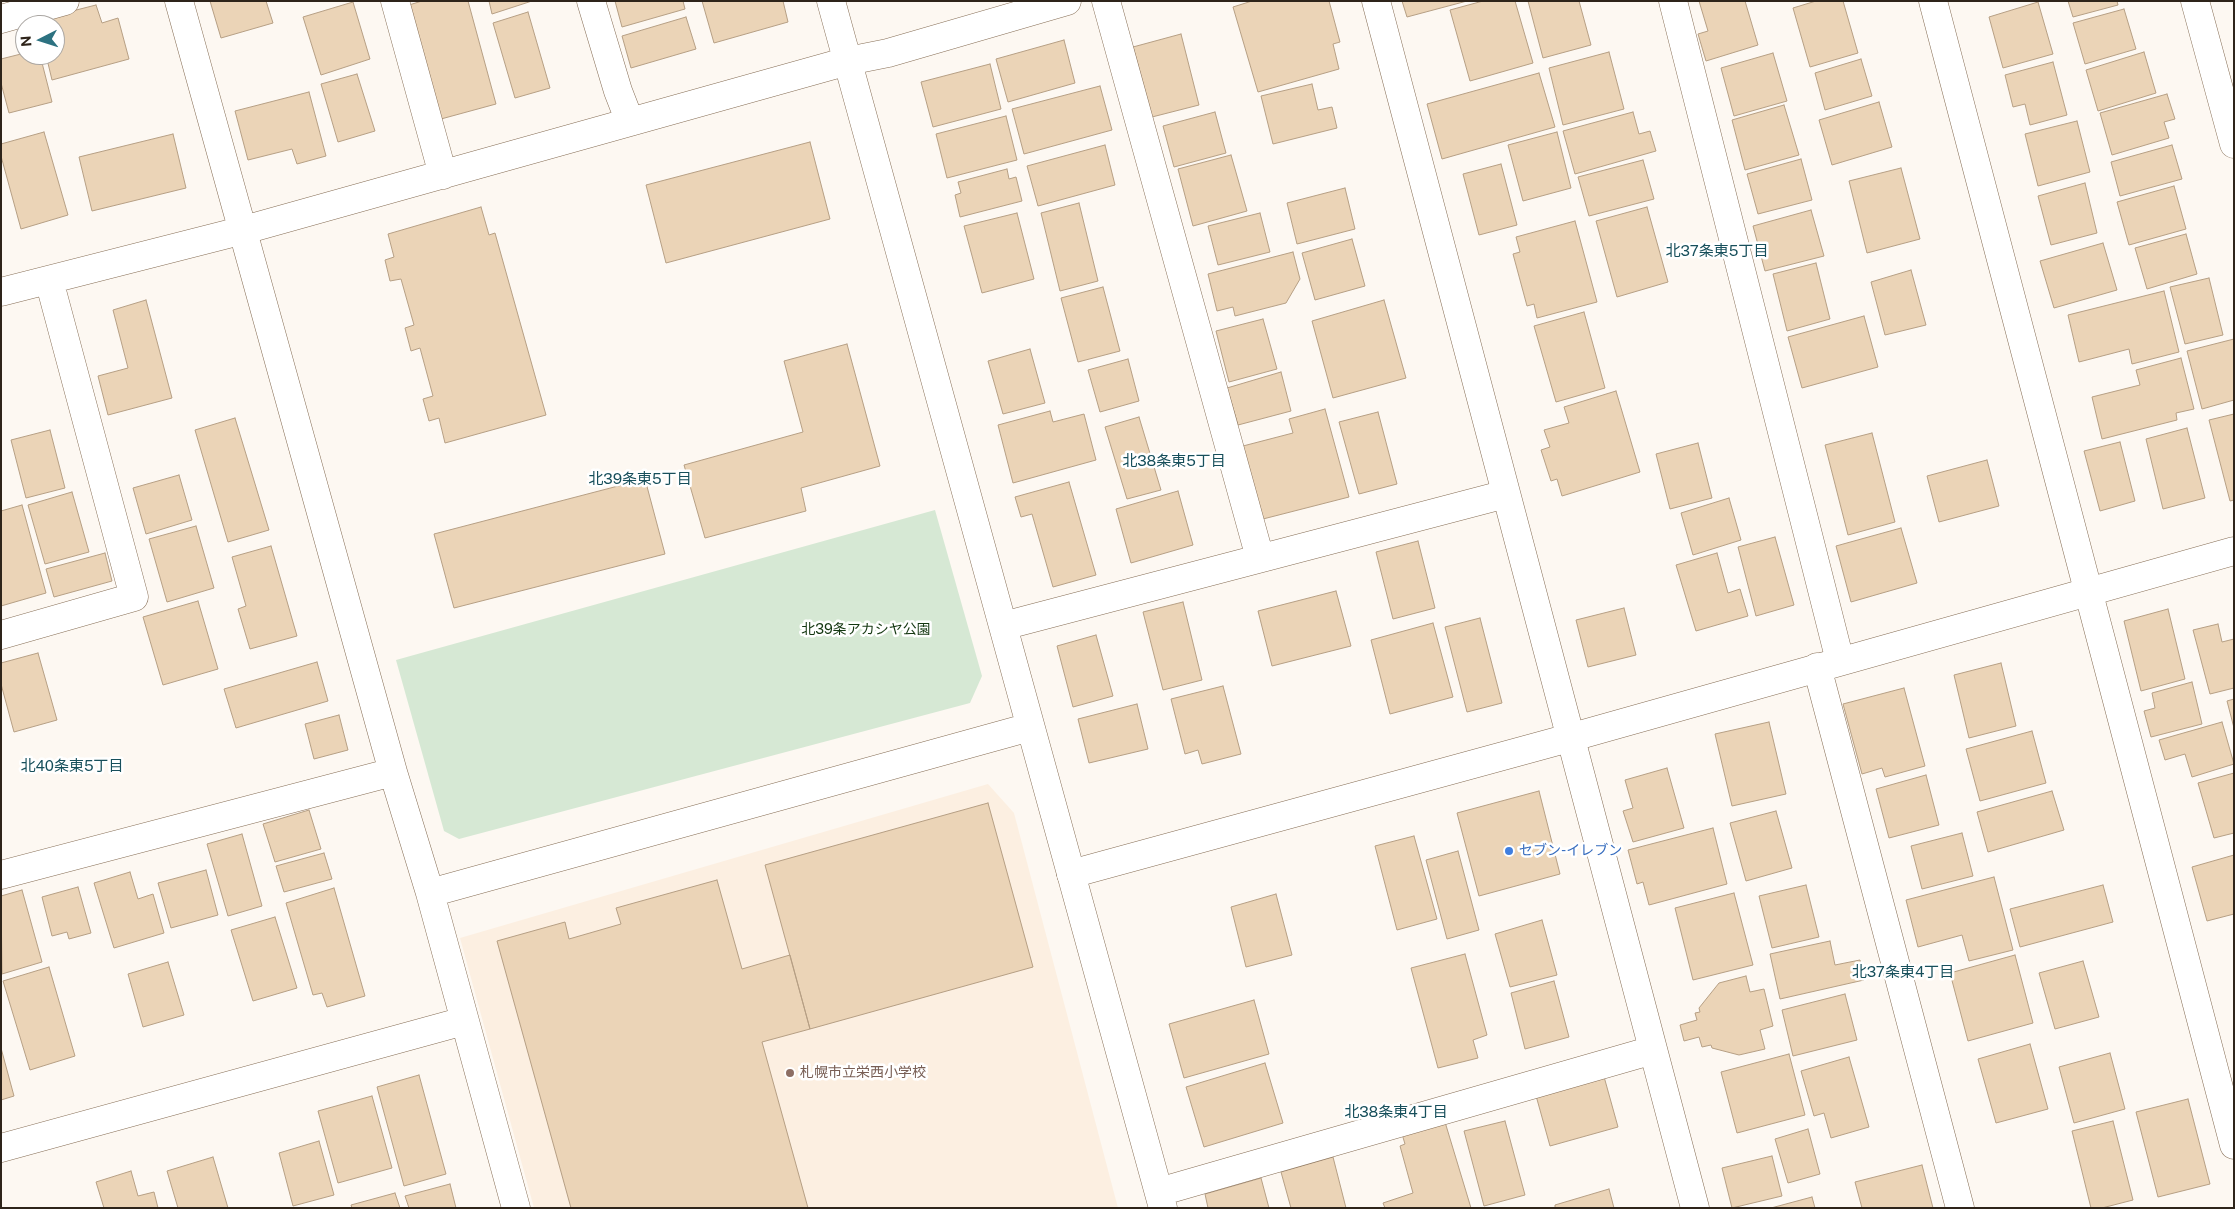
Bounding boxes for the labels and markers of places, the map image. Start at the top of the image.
place label: セブン-イレブン [1519,843,1622,859]
marker: セブン-イレブン [1503,845,1515,857]
place label: 札幌市立栄西小学校 [800,1065,926,1081]
marker: 札幌市立栄西小学校 [784,1067,796,1079]

